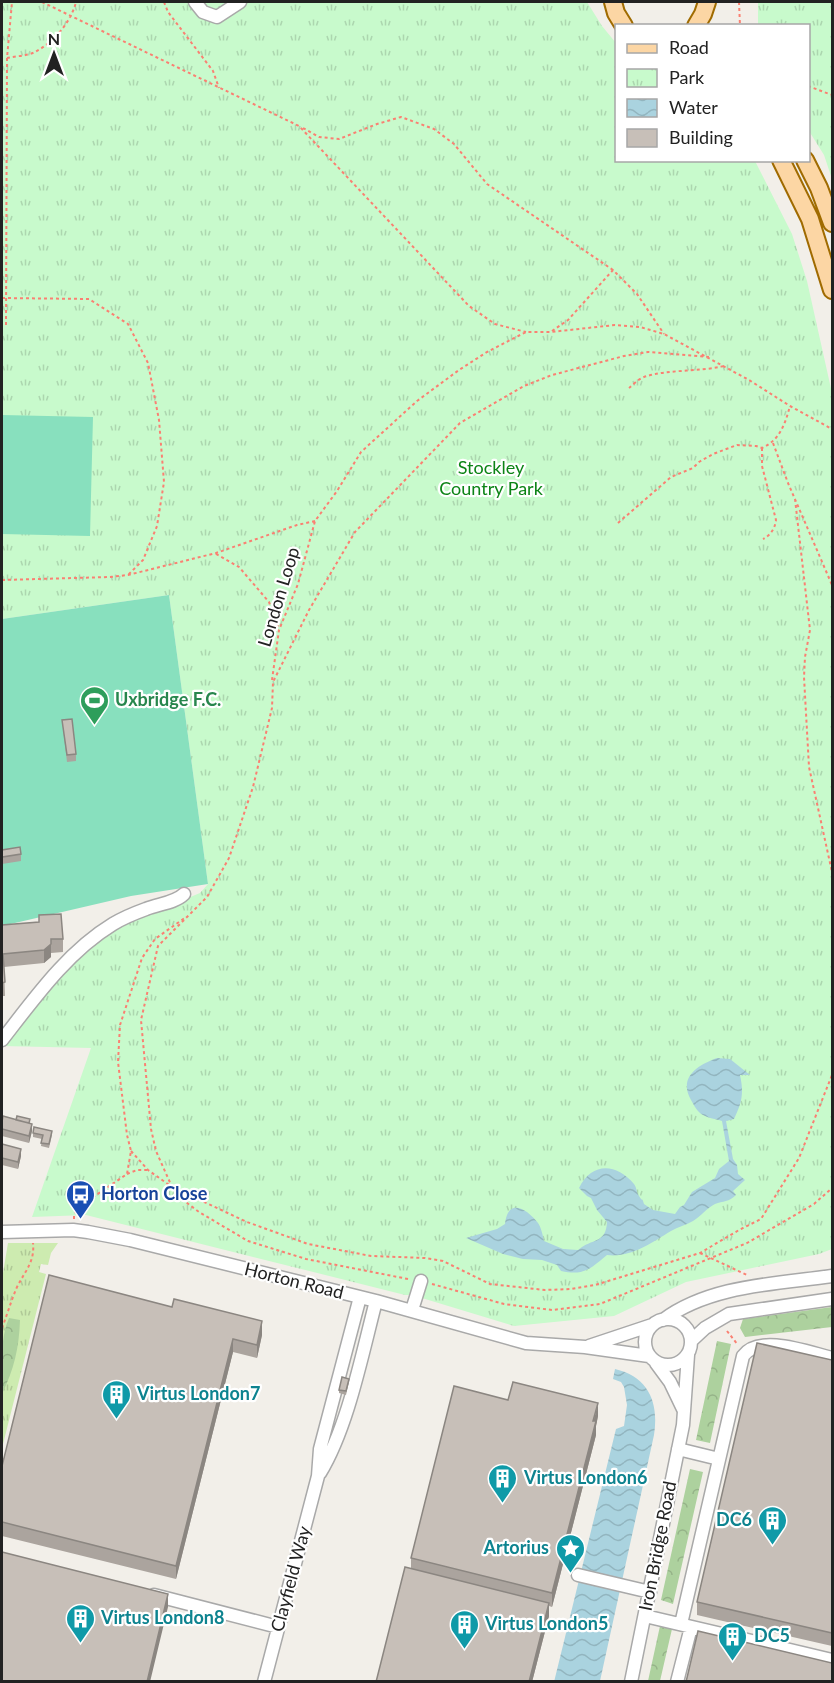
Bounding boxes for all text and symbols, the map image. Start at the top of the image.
north arrow [24,24,84,84]
legend [615,24,810,162]
text: N [48,29,60,48]
text: Road [669,36,709,58]
text: Park [669,66,705,88]
text: Water [669,96,718,118]
text: Building [669,126,733,148]
park label: Stockley Country Park [439,456,544,499]
street label: London Loop [252,544,304,649]
sports icon: Uxbridge F.C. [78,684,110,726]
place label: Uxbridge F.C. [115,688,221,710]
bus stop icon: Horton Close [64,1178,96,1220]
place label: Horton Close [101,1182,208,1204]
street label: Horton Road [242,1257,346,1303]
building icon: Virtus London7 [100,1378,132,1420]
place label: Virtus London7 [136,1382,260,1404]
building icon: Virtus London6 [487,1462,519,1504]
place label: Virtus London6 [523,1466,647,1488]
street label: Iron Bridge Road [634,1479,680,1612]
building icon: DC6 [757,1504,789,1546]
place label: DC6 [716,1508,752,1530]
street label: Clayfield Way [265,1523,315,1634]
place icon: Artorius [554,1532,586,1574]
place label: Artorius [482,1536,549,1558]
building icon: Virtus London8 [64,1602,96,1644]
place label: Virtus London8 [100,1606,224,1628]
building icon: Virtus London5 [448,1608,480,1650]
place label: Virtus London5 [484,1612,608,1634]
building icon: DC5 [717,1620,749,1662]
place label: DC5 [754,1624,790,1646]

